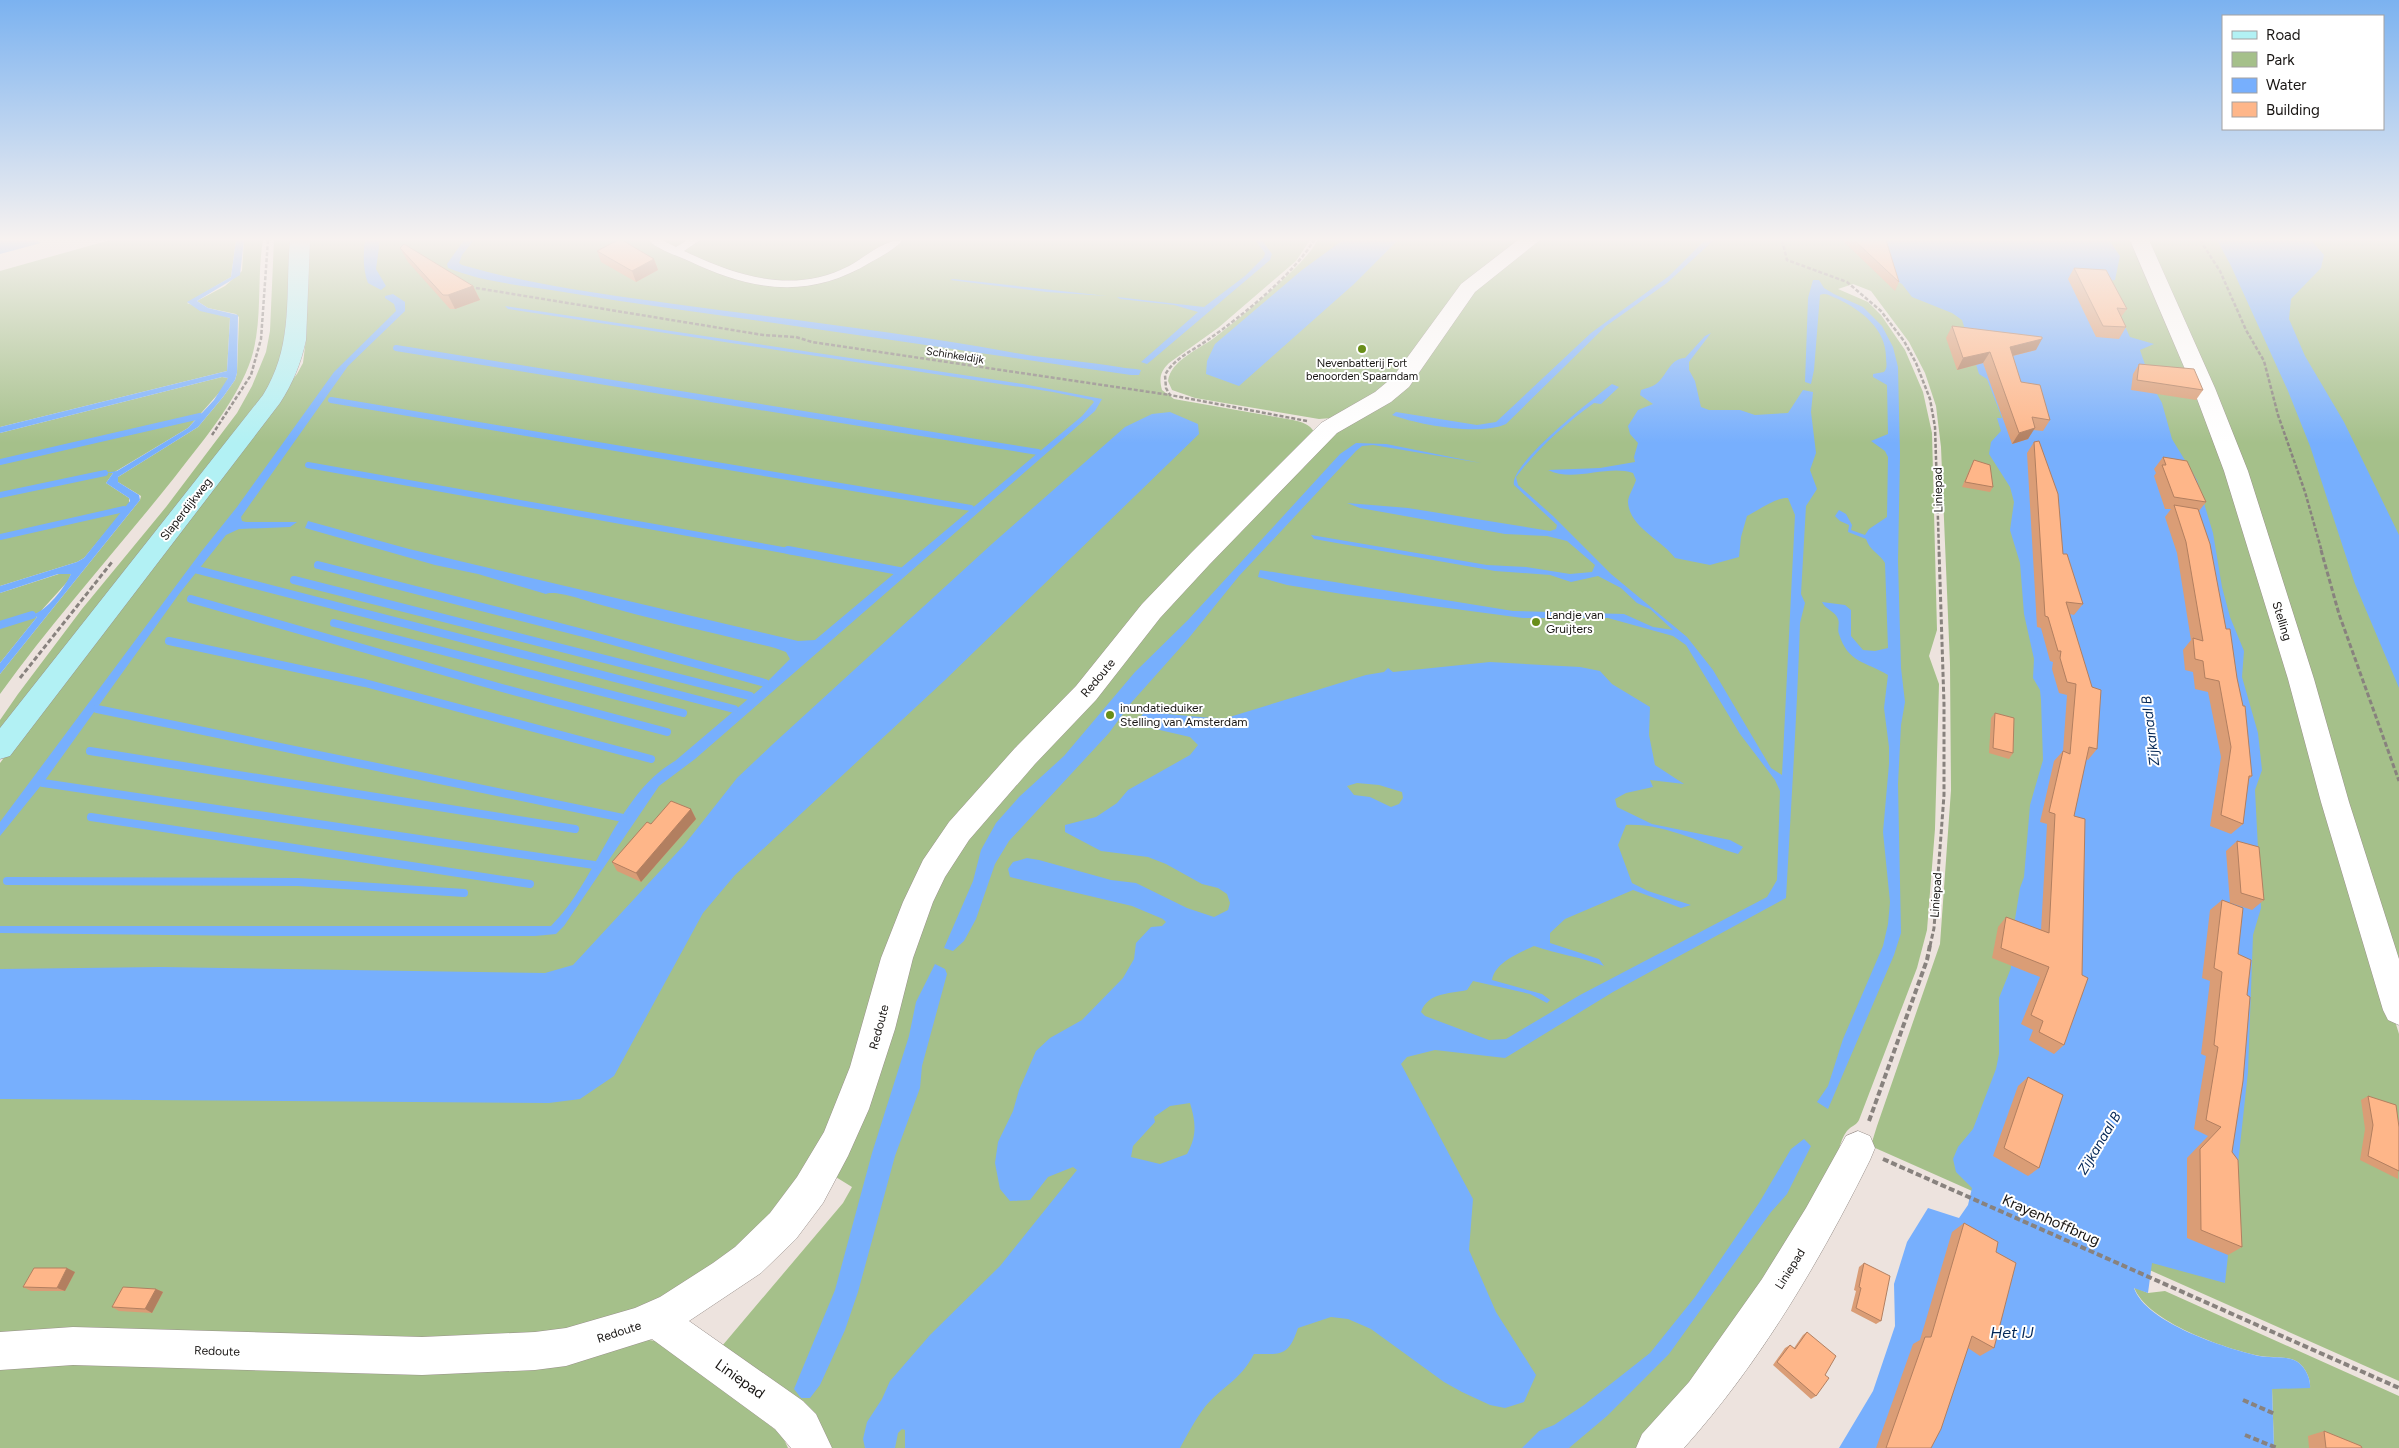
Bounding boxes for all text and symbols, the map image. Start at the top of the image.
legend [2222,15,2384,130]
text: Road [2266,26,2301,44]
text: Park [2266,51,2295,69]
text: Water [2266,76,2306,94]
text: Building [2266,101,2320,119]
marker: Nevenbatterij Fort benoorden Spaarndam [1356,343,1368,355]
street label: Schinkeldijk [925,345,985,367]
place label: Nevenbatterij Fort benoorden Spaarndam [1306,357,1418,383]
street label: Liniepad [1931,467,1945,513]
street label: Slaperdijkweg [157,475,215,543]
street label: Stelling [2269,600,2295,642]
place label: Landje van Gruijters [1546,608,1604,636]
marker: Landje van Gruijters [1530,616,1542,628]
street label: Redoute [1078,656,1118,700]
water label: Zijkanaal B [2138,695,2163,767]
place label: inundatieduiker Stelling van Amsterdam [1120,701,1247,729]
marker: inundatieduiker Stelling van Amsterdam [1104,709,1116,721]
street label: Liniepad [1927,872,1945,918]
street label: Redoute [866,1003,892,1051]
water label: Zijkanaal B [2074,1108,2125,1178]
street label: Krayenhoffbrug [1999,1190,2103,1250]
street label: Liniepad [1772,1246,1808,1292]
street label: Redoute [595,1318,643,1346]
water label: Het IJ [1990,1323,2034,1342]
street label: Redoute [194,1343,241,1359]
street label: Liniepad [712,1355,768,1403]

